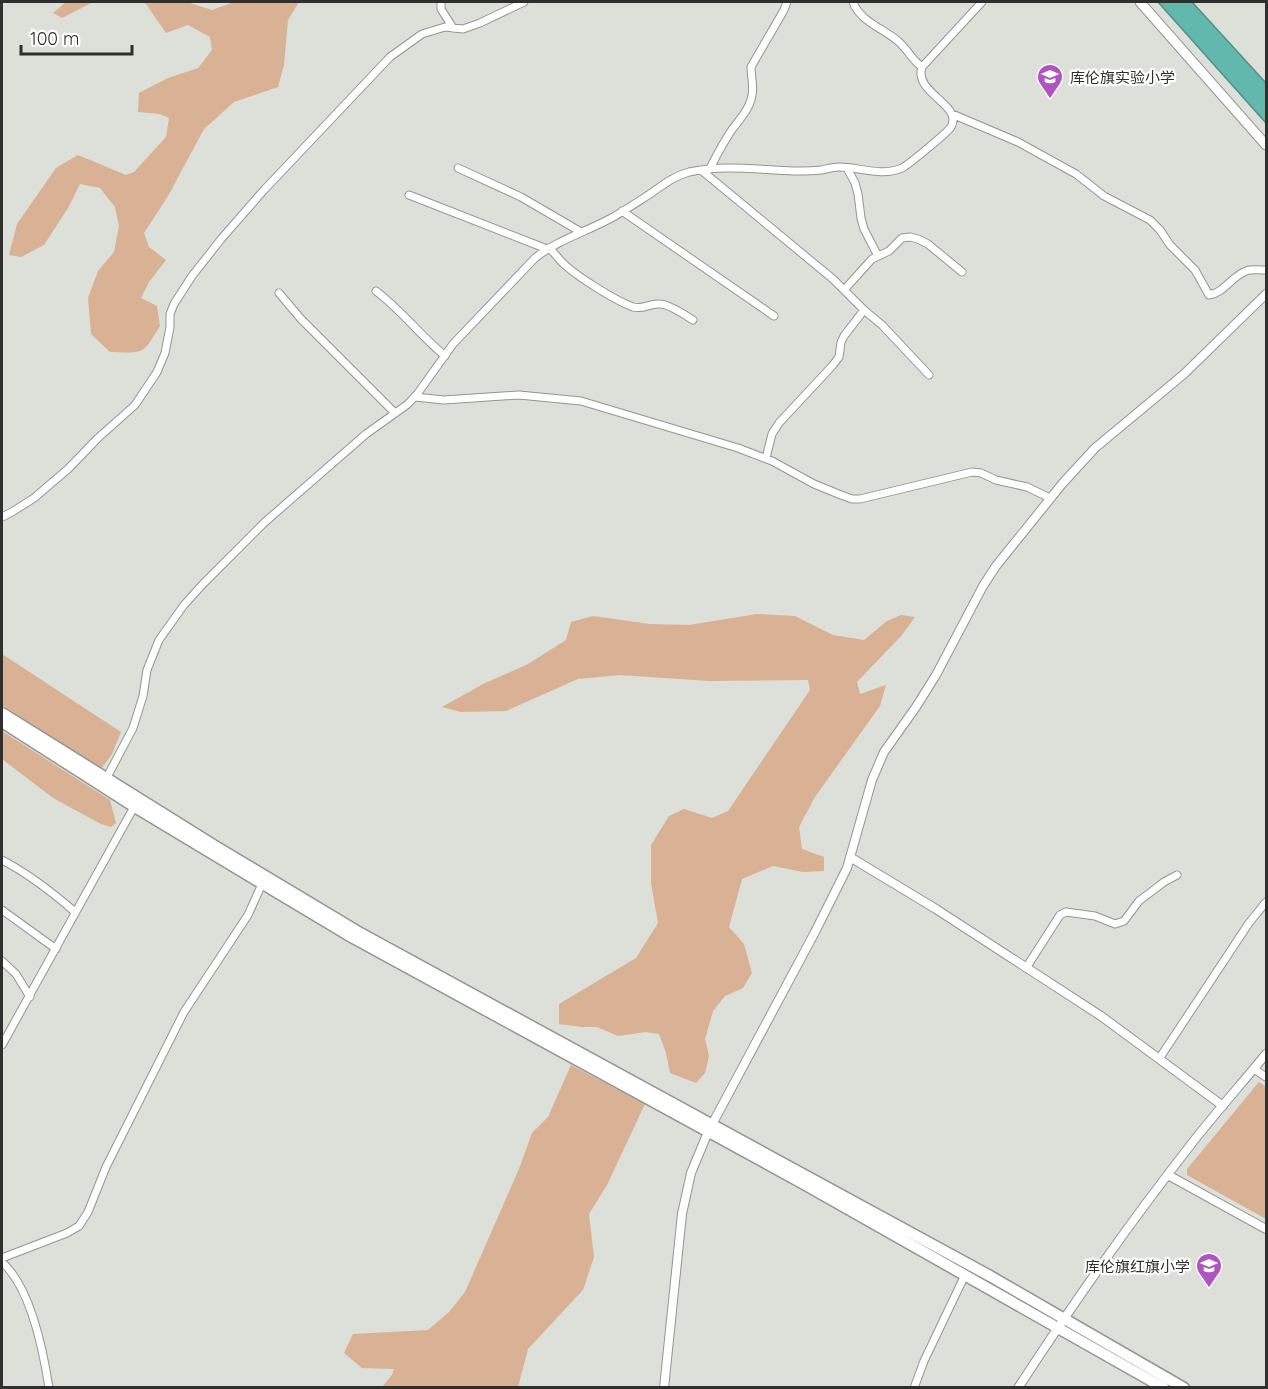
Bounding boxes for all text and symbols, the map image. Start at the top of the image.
scale bar [21,18,132,56]
text: 100 m [30,27,79,50]
school or university icon: 库伦旗实验小学 [1035,62,1065,100]
place label: 库伦旗实验小学 [1070,68,1175,87]
school or university icon: 库伦旗红旗小学 [1194,1251,1224,1289]
place label: 库伦旗红旗小学 [1085,1257,1190,1276]

